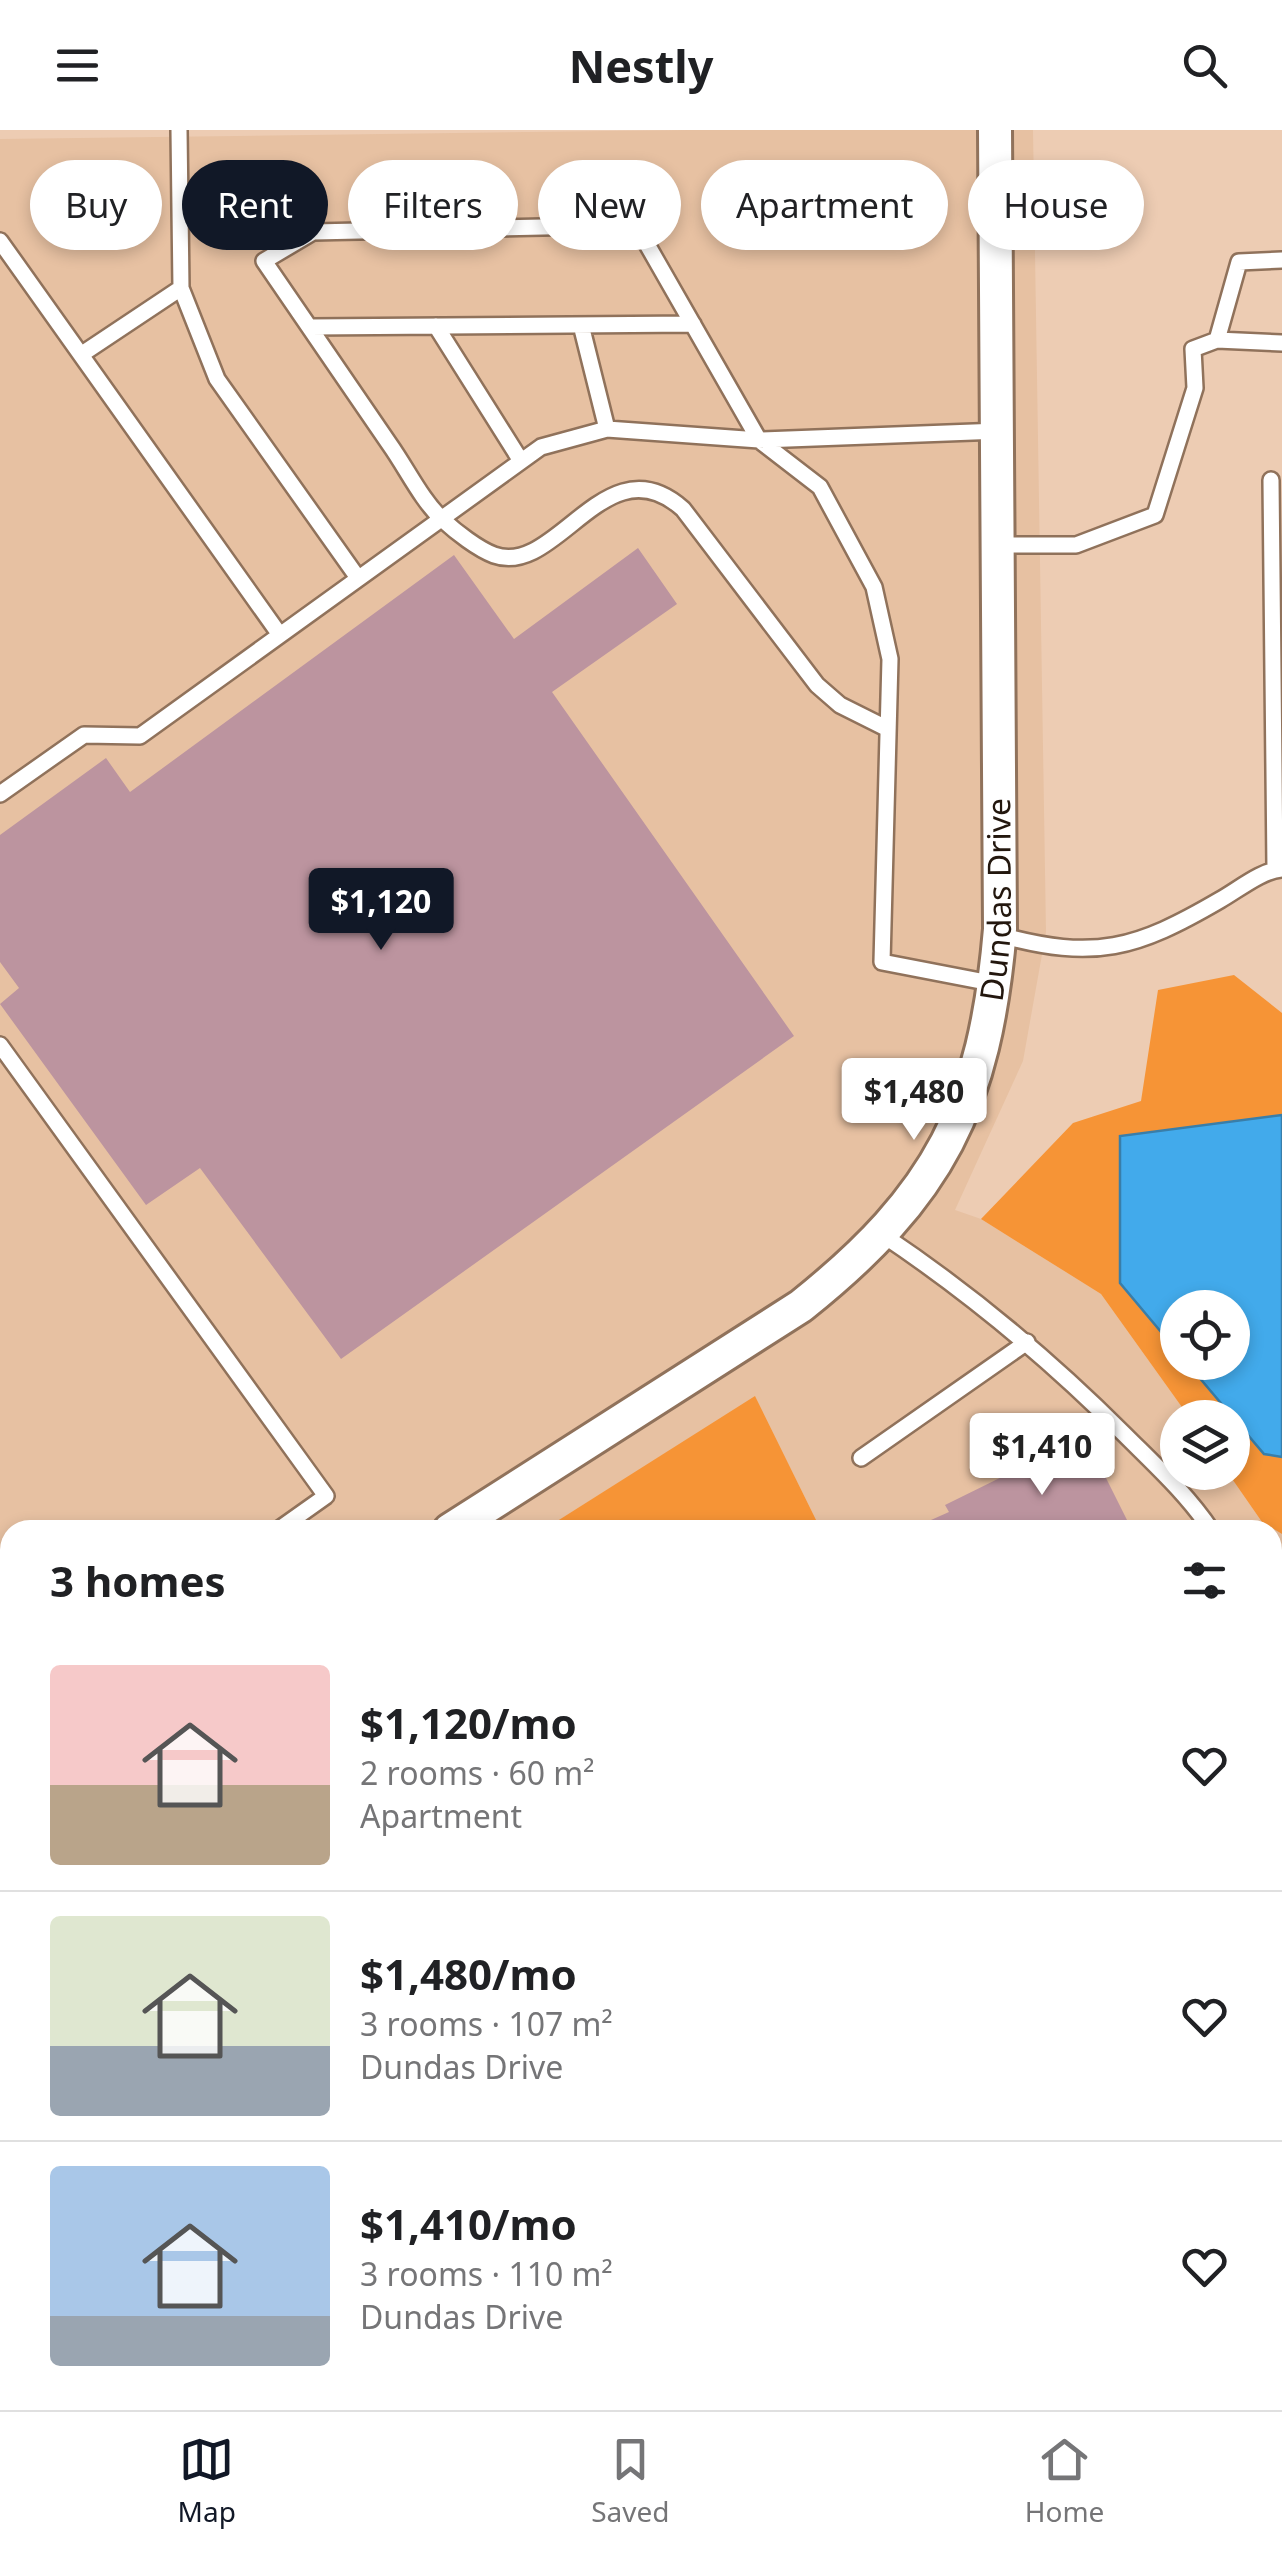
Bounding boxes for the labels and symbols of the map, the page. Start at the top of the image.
street label: Dundas Drive [969,798,1020,1004]
pin: $1,120 [300,868,462,953]
pin: $1,480 [833,1058,995,1143]
pin: $1,410 [961,1413,1123,1498]

